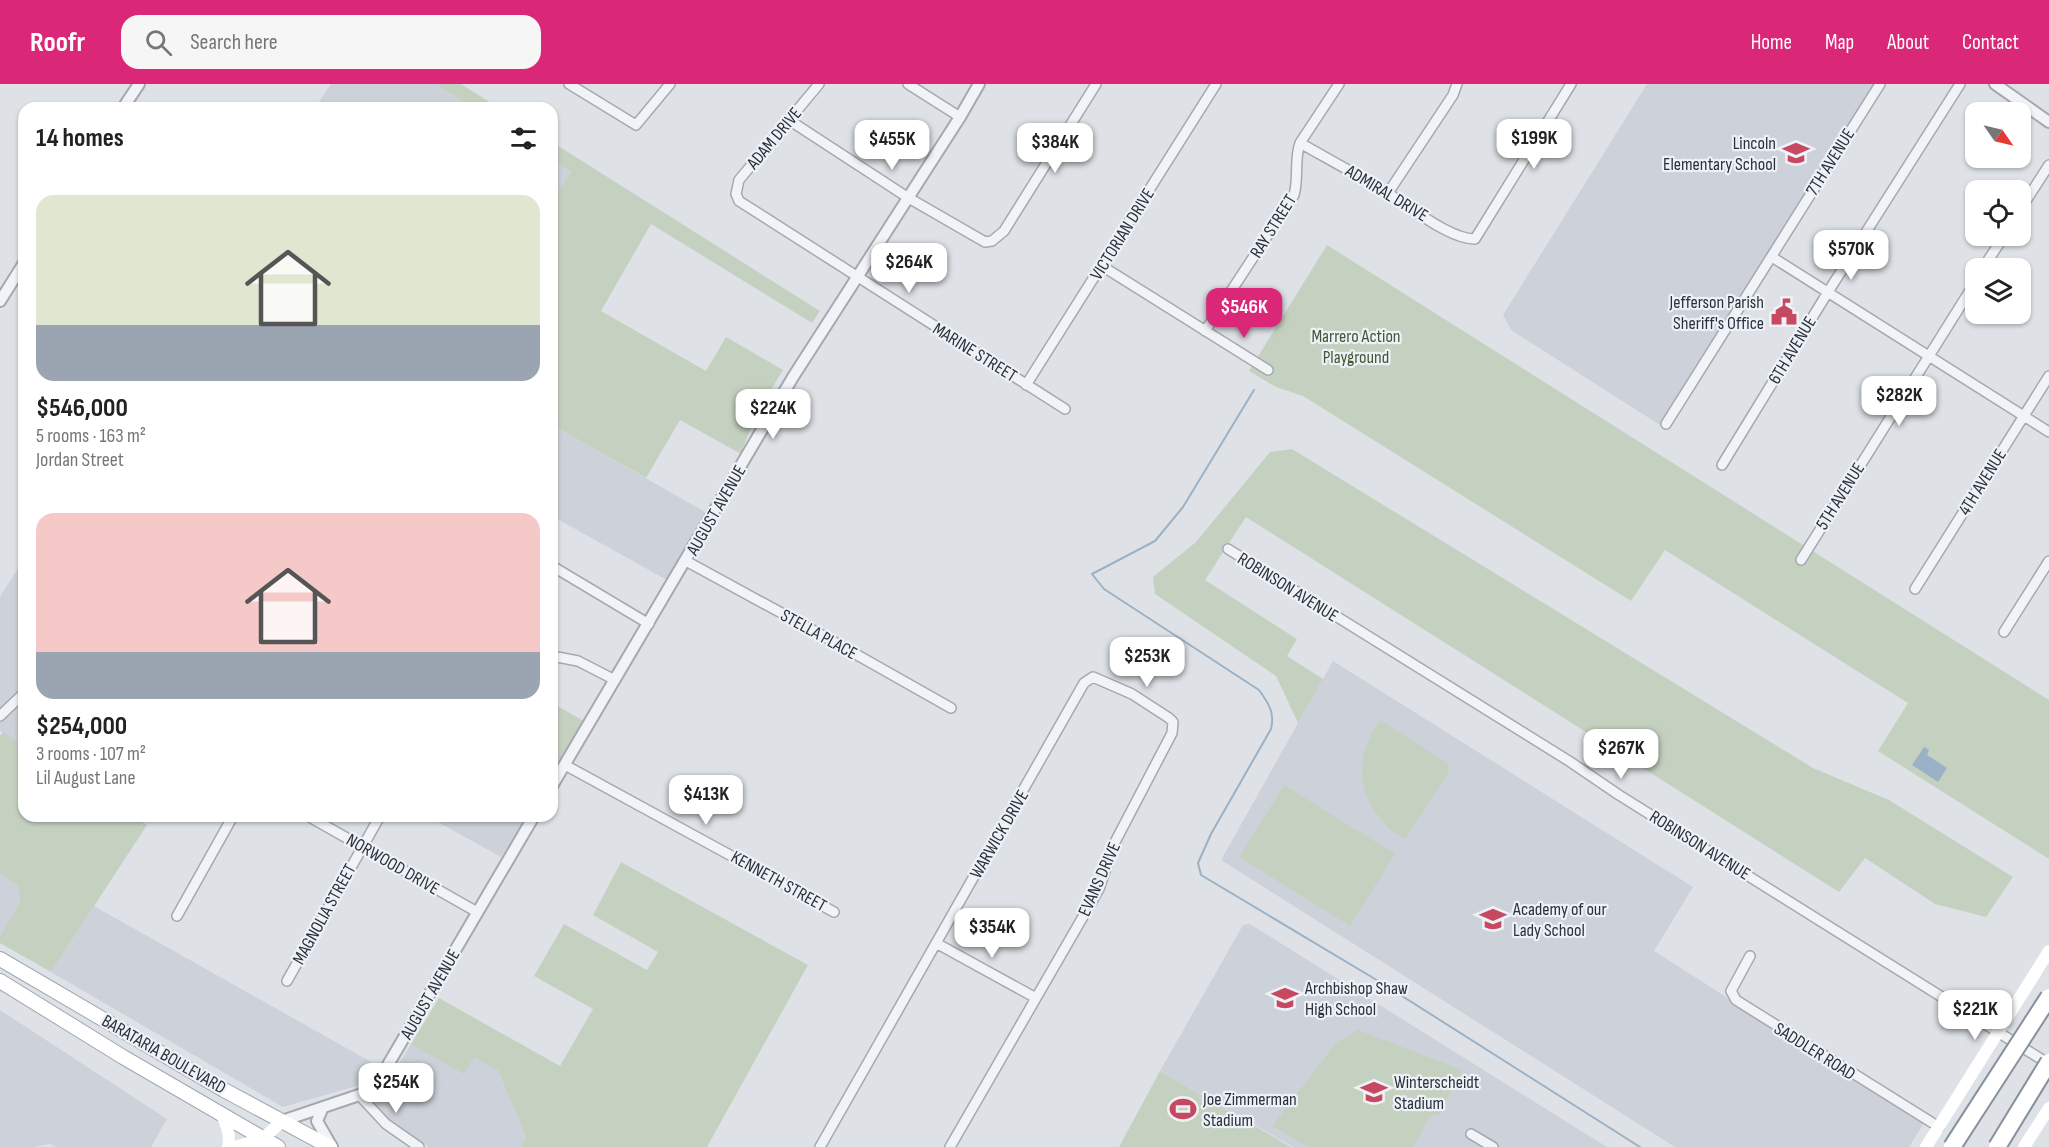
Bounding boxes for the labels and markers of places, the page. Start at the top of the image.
pin: $199K [1492,119,1576,170]
pin: $455K [850,120,934,171]
pin: $384K [1013,123,1097,174]
place label: Lincoln Elementary School [1663,133,1776,175]
school or university icon: Lincoln Elementary School [1781,138,1811,168]
pin: $570K [1809,230,1893,281]
pin: $264K [867,243,951,294]
pin: $546K [1202,288,1286,339]
place label: Jefferson Parish Sheriff's Office [1669,292,1764,334]
public building icon: Jefferson Parish Sheriff's Office [1769,297,1799,327]
pin: $282K [1857,376,1941,427]
pin: $224K [731,389,815,440]
pin: $253K [1105,637,1189,688]
pin: $267K [1579,729,1663,780]
pin: $413K [664,775,748,826]
place label: Academy of our Lady School [1512,899,1607,941]
school or university icon: Academy of our Lady School [1478,904,1508,934]
pin: $354K [950,908,1034,959]
place label: Archbishop Shaw High School [1304,978,1408,1020]
school or university icon: Archbishop Shaw High School [1270,983,1300,1013]
pin: $221K [1933,990,2017,1041]
pin: $254K [354,1063,438,1114]
place label: Winterscheidt Stadium [1394,1072,1480,1114]
school or university icon: Winterscheidt Stadium [1359,1077,1389,1107]
place label: Joe Zimmerman Stadium [1202,1089,1297,1131]
sports icon: Joe Zimmerman Stadium [1168,1094,1198,1124]

